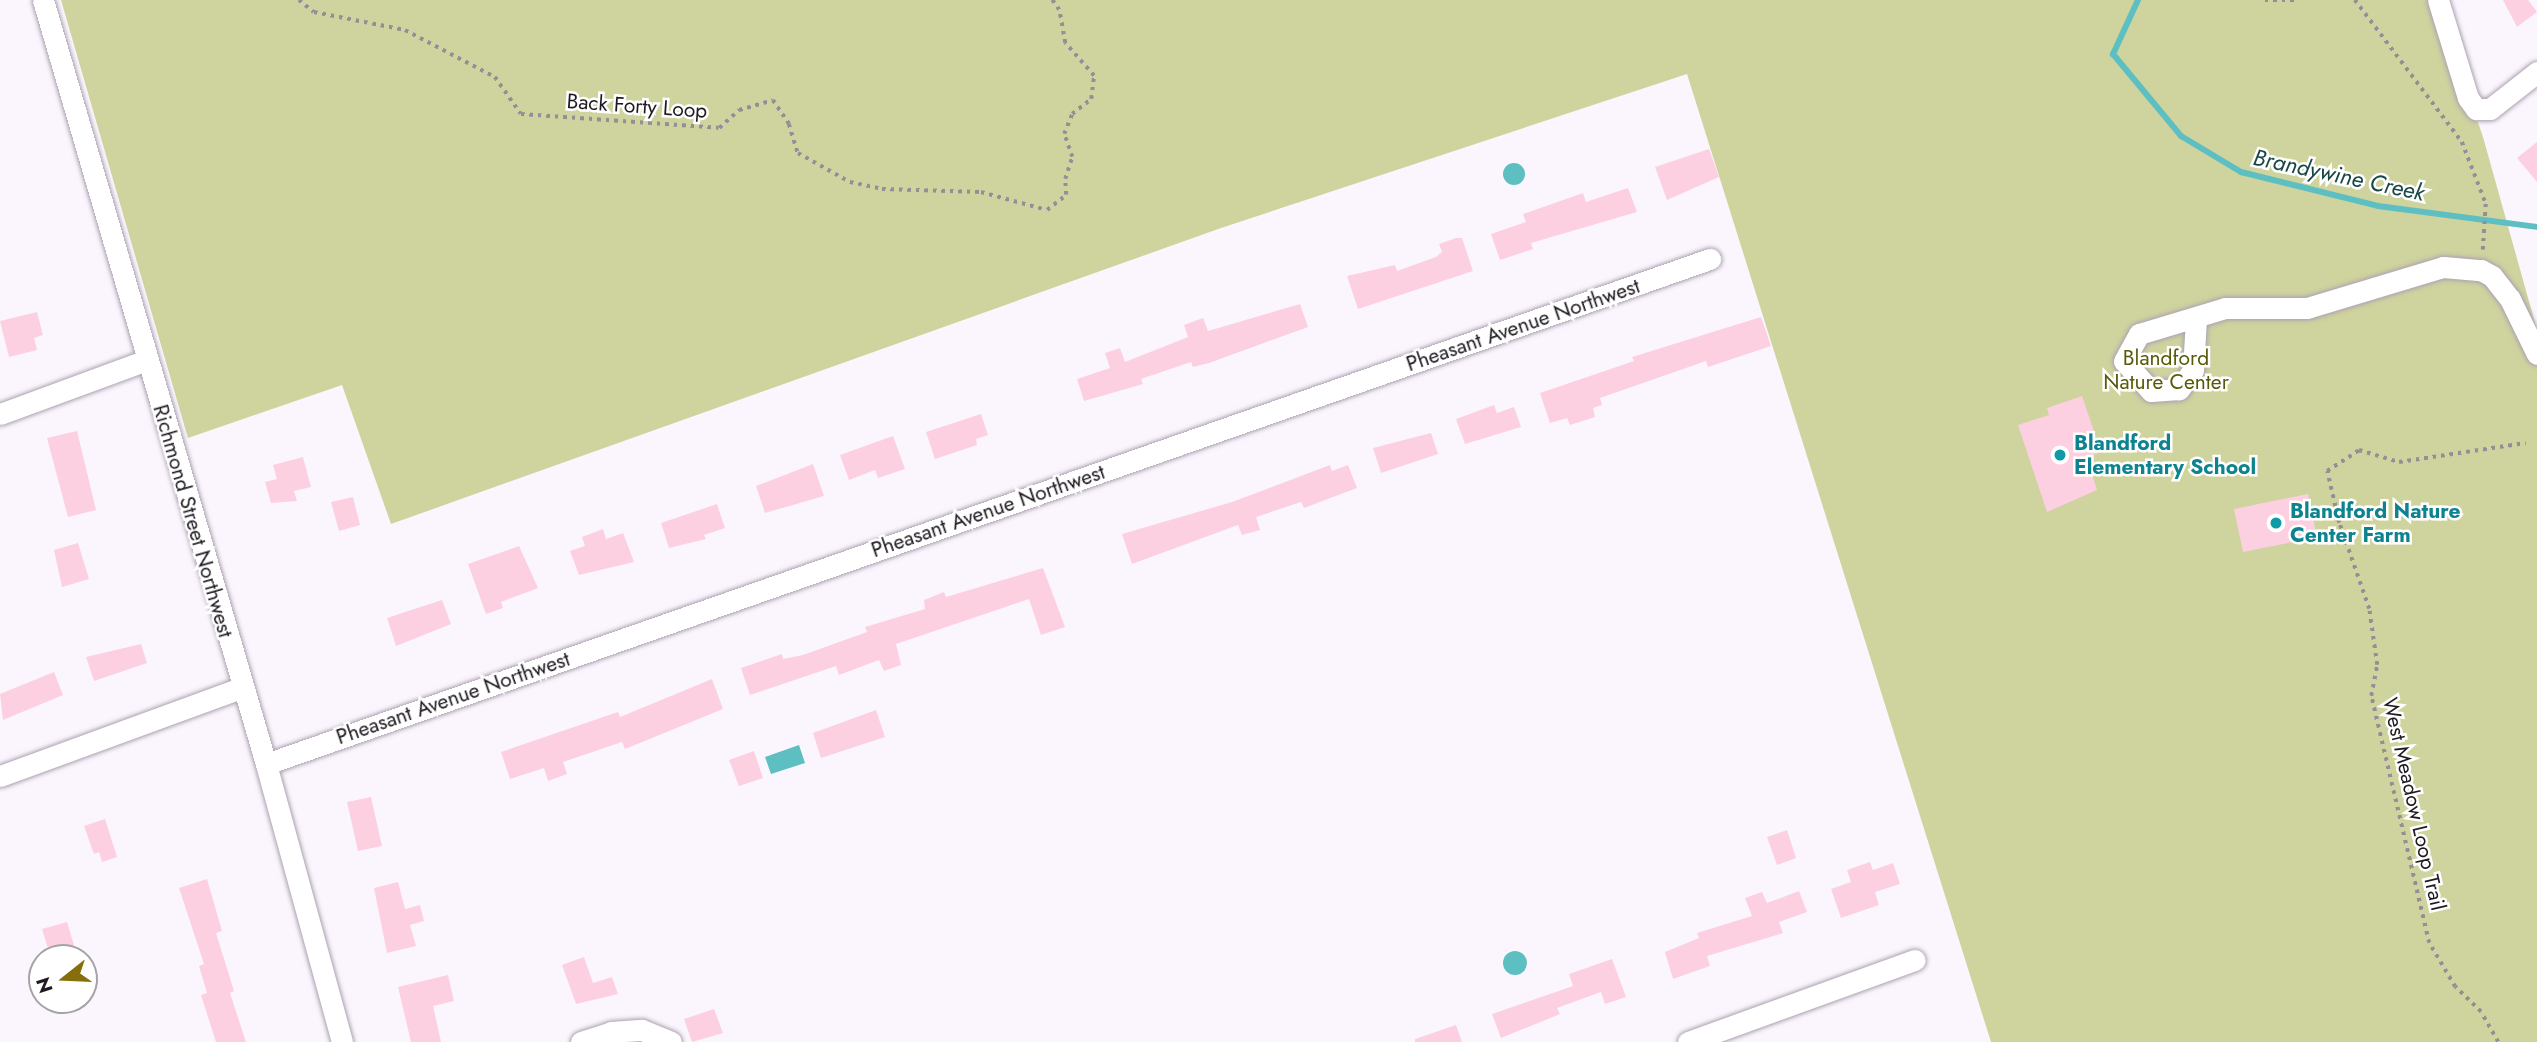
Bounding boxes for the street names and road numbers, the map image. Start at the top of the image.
street label: Back Forty Loop [566,89,708,123]
street label: Pheasant Avenue Northwest [1403,273,1643,377]
street label: Richmond Street Northwest [148,402,238,640]
street label: Pheasant Avenue Northwest [868,459,1108,563]
street label: Pheasant Avenue Northwest [333,646,573,750]
street label: West Meadow Loop Trail [2377,695,2451,913]

